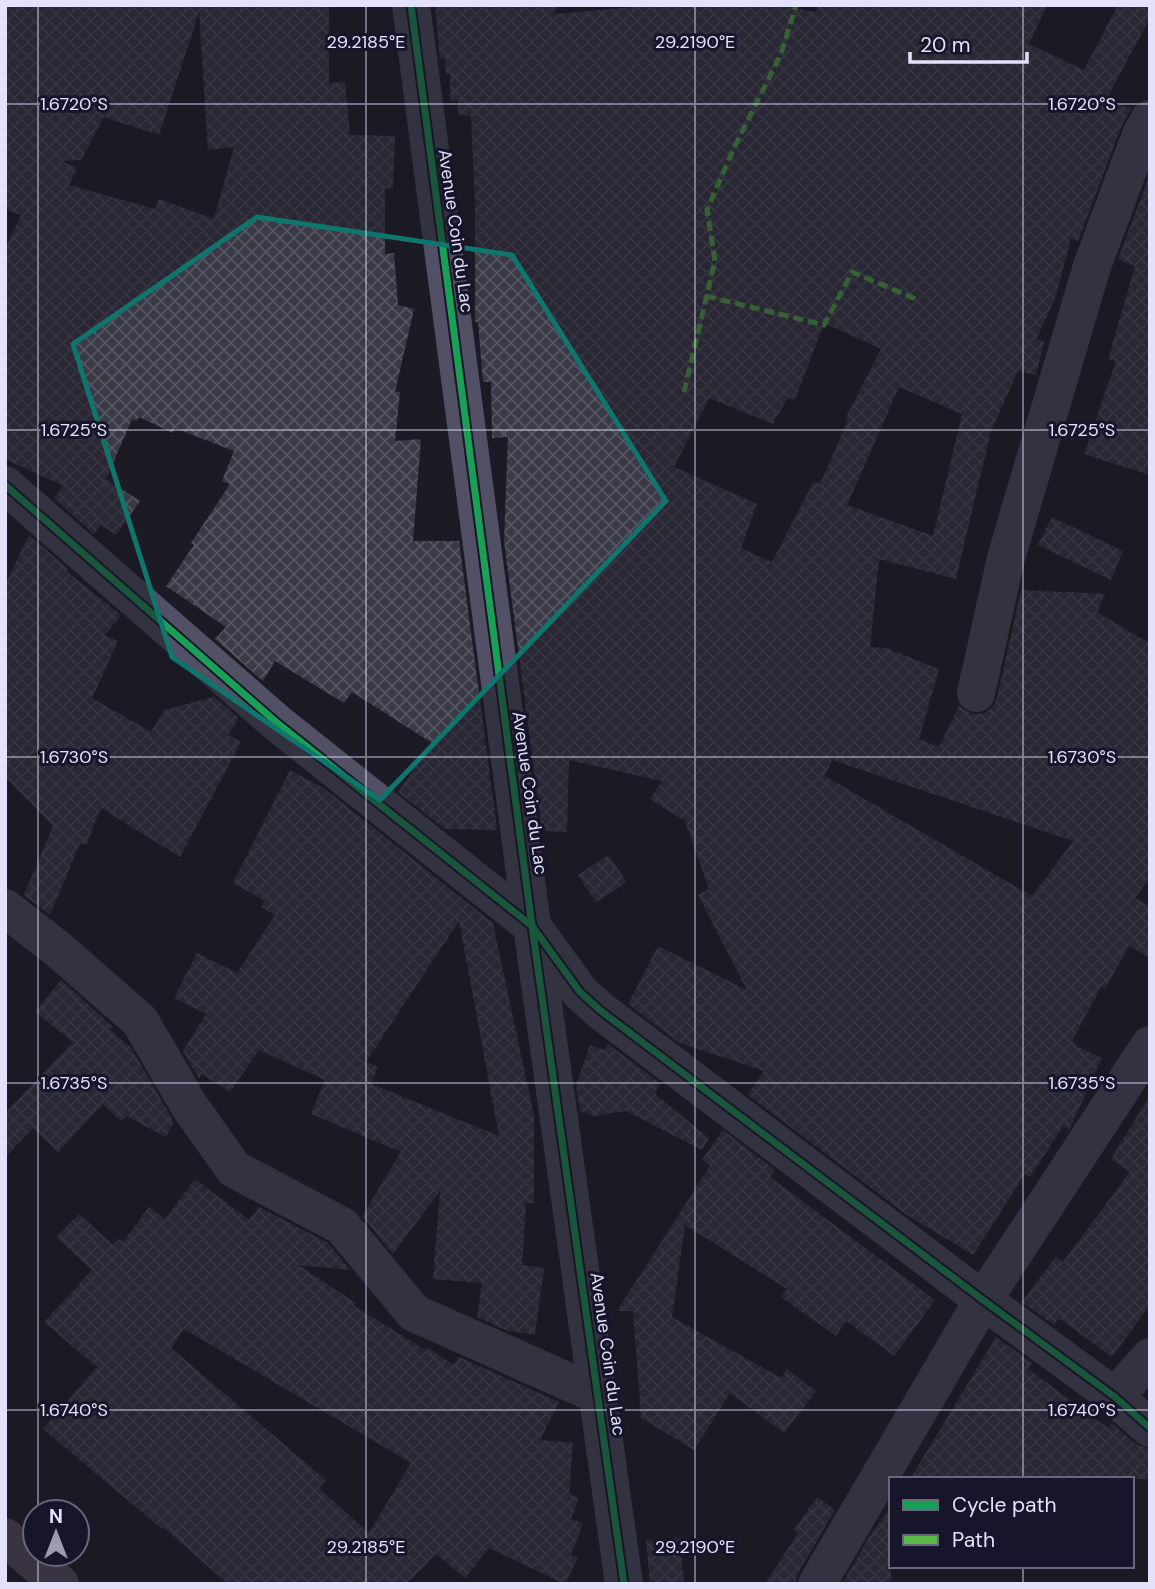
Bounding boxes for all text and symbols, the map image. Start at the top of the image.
scale bar [910,21,1027,65]
text: 29.2185°E [327,30,405,54]
text: 29.2190°E [655,30,735,54]
text: 20 m [920,31,971,59]
text: 1.6720°S [40,92,108,116]
text: 1.6720°S [1048,92,1116,116]
street label: Avenue Coin du Lac [433,148,479,314]
text: 1.6725°S [41,418,107,442]
text: 1.6725°S [1049,418,1115,442]
street label: Avenue Coin du Lac [507,710,553,876]
text: 1.6730°S [40,745,108,769]
text: 1.6730°S [1048,745,1116,769]
text: 1.6735°S [41,1071,107,1095]
text: 1.6735°S [1049,1071,1115,1095]
street label: Avenue Coin du Lac [585,1271,631,1437]
text: 1.6740°S [40,1398,108,1422]
text: 1.6740°S [1048,1398,1116,1422]
legend [889,1477,1134,1568]
text: Cycle path [952,1491,1057,1519]
north arrow [21,1498,91,1568]
text: N [49,1504,63,1529]
text: Path [952,1526,995,1554]
text: 29.2185°E [327,1535,405,1559]
text: 29.2190°E [655,1535,735,1559]

